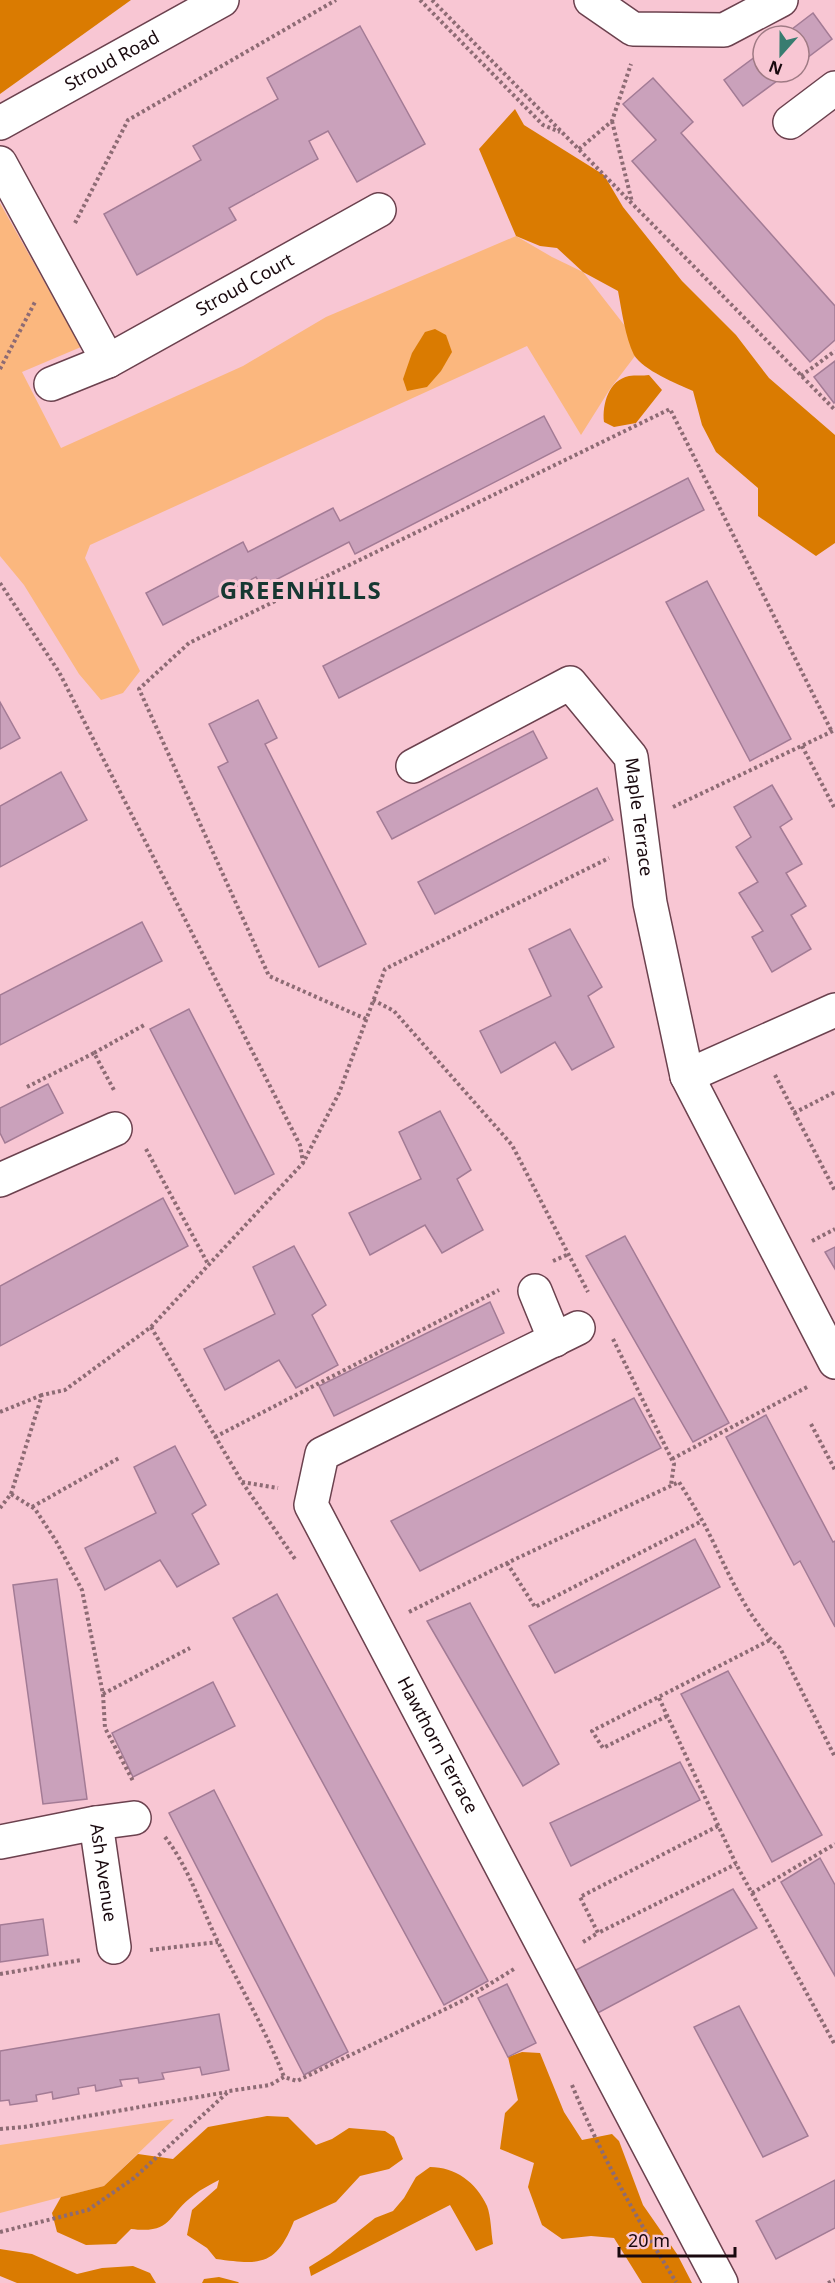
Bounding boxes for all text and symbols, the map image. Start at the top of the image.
street label: Stroud Road [60,24,163,96]
north arrow [751,24,811,84]
text: N [766,55,786,81]
street label: Stroud Court [191,247,298,321]
district label: GREENHILLS [220,573,382,606]
street label: Maple Terrace [620,756,659,878]
street label: Hawthorn Terrace [392,1672,484,1817]
street label: Ash Avenue [85,1822,123,1923]
scale bar [619,2220,734,2258]
text: 20 m [628,2228,670,2252]

